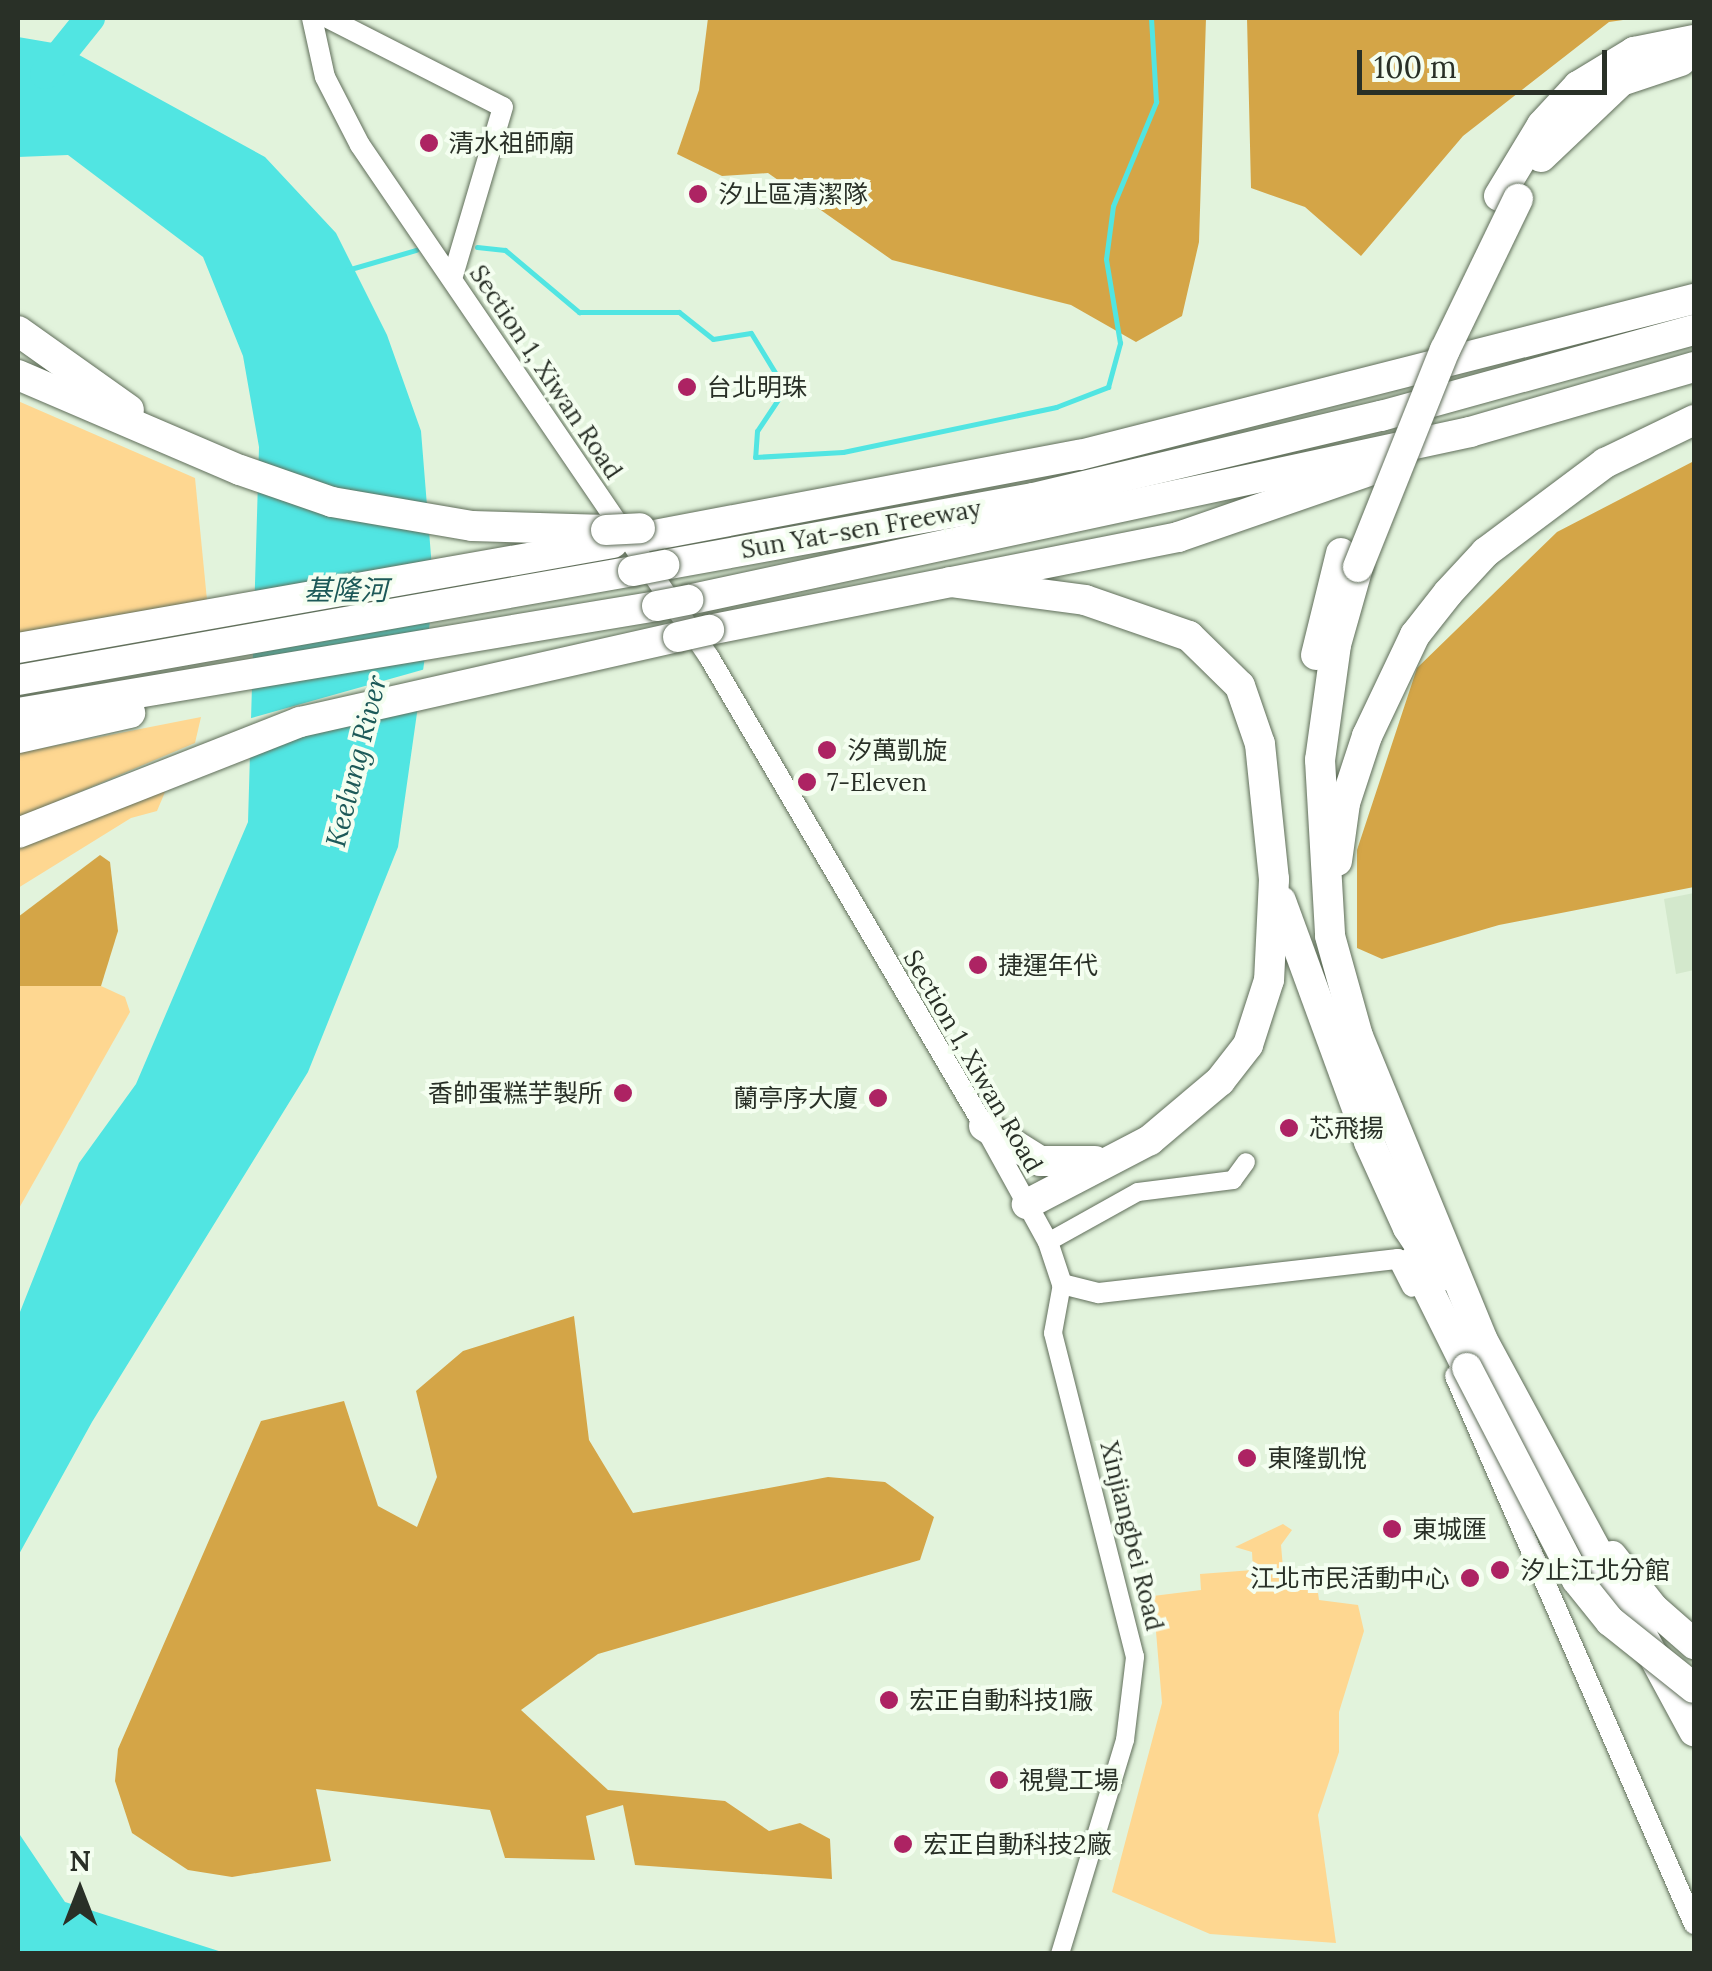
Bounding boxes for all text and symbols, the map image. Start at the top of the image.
scale bar [1362,30,1612,92]
text: 100 m [1374,48,1457,86]
place label: 清水祖師廟 [449,128,574,158]
marker: 清水祖師廟 [418,132,440,154]
place label: 汐止區清潔隊 [718,179,868,209]
marker: 汐止區清潔隊 [687,183,709,205]
street label: Section 1, Xiwan Road [463,259,629,485]
place label: 台北明珠 [707,372,807,402]
marker: 台北明珠 [676,376,698,398]
street label: Sun Yat-sen Freeway [739,493,983,565]
water label: 基隆河 [304,573,388,607]
water label: Keelung River [318,672,394,850]
place label: 汐萬凱旋 [847,735,947,765]
marker: 汐萬凱旋 [816,739,838,761]
place label: 7-Eleven [827,767,927,797]
marker: 7-Eleven [796,771,818,793]
street label: Section 1, Xiwan Road [897,945,1049,1177]
place label: 捷運年代 [998,950,1098,980]
marker: 捷運年代 [967,954,989,976]
place label: 香帥蛋糕芋製所 [428,1078,603,1108]
marker: 香帥蛋糕芋製所 [612,1082,634,1104]
place label: 蘭亭序大廈 [733,1083,858,1113]
marker: 蘭亭序大廈 [867,1087,889,1109]
place label: 芯飛揚 [1309,1113,1384,1143]
marker: 芯飛揚 [1278,1117,1300,1139]
street label: Xinjiangbei Road [1094,1438,1170,1634]
place label: 東隆凱悅 [1267,1443,1367,1473]
marker: 東隆凱悅 [1236,1447,1258,1469]
place label: 東城匯 [1412,1514,1487,1544]
marker: 東城匯 [1381,1518,1403,1540]
place label: 汐止江北分館 [1520,1555,1670,1585]
marker: 汐止江北分館 [1489,1559,1511,1581]
place label: 江北市民活動中心 [1250,1563,1450,1593]
marker: 江北市民活動中心 [1459,1567,1481,1589]
place label: 宏正自動科技1廠 [909,1685,1093,1715]
marker: 宏正自動科技1廠 [878,1689,900,1711]
place label: 視覺工場 [1019,1765,1119,1795]
marker: 視覺工場 [988,1769,1010,1791]
place label: 宏正自動科技2廠 [923,1829,1111,1859]
marker: 宏正自動科技2廠 [892,1833,914,1855]
north arrow [30,1841,130,1941]
text: N [69,1843,91,1879]

